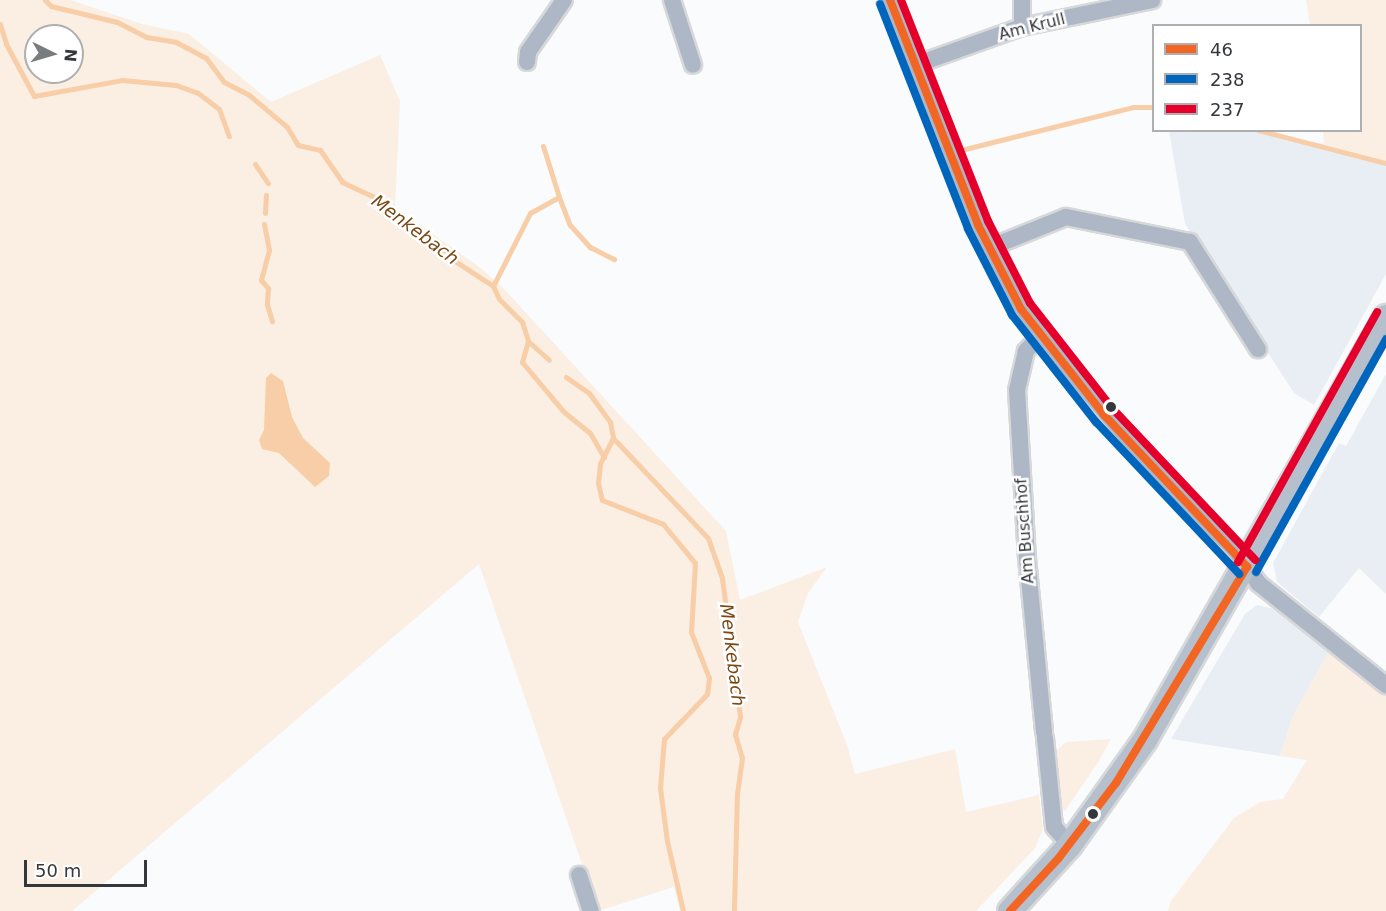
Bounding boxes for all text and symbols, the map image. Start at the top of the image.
street label: Am Krull [997,9,1067,45]
north arrow [24,24,84,84]
legend [1152,24,1362,132]
text: 46 [1210,39,1233,60]
text: N [60,48,80,63]
text: 238 [1210,69,1244,90]
text: 237 [1210,99,1244,120]
water label: Menkebach [367,190,463,270]
unlabelled marker [1105,401,1117,413]
street label: Am Buschhof [1012,478,1038,584]
water label: Menkebach [715,602,749,708]
unlabelled marker [1087,808,1099,820]
scale bar [27,848,150,886]
text: 50 m [35,860,81,881]

